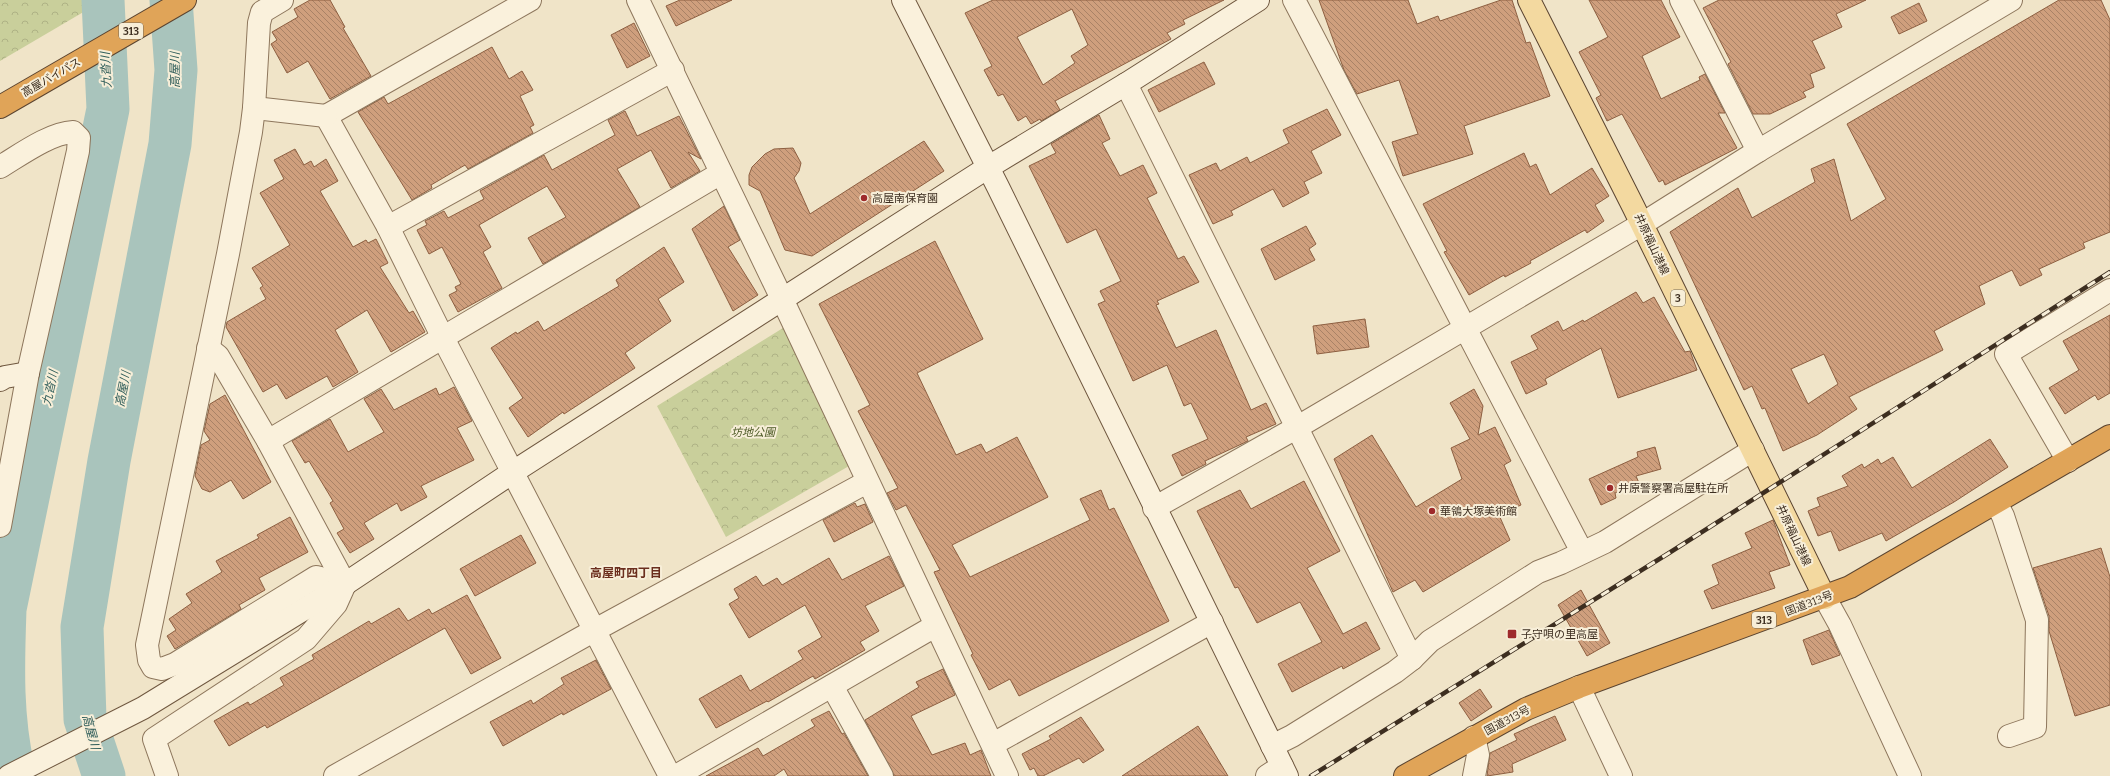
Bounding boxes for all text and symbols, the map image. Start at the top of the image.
road number: 313 [119,23,143,39]
water label: 九沓川 [98,50,114,88]
water label: 高屋川 [168,50,182,88]
street label: 高屋バイパス [20,55,83,100]
place label: 高屋南保育園 [872,192,938,205]
marker: 高屋南保育園 [859,193,869,203]
street label: 井原福山港線 [1632,212,1671,277]
road number: 3 [1671,290,1685,306]
water label: 九沓川 [39,367,61,407]
water label: 高屋川 [113,368,134,408]
park label: 坊地公園 [731,426,777,439]
place label: 井原警察署高屋駐在所 [1618,482,1729,495]
marker: 井原警察署高屋駐在所 [1605,483,1615,493]
street label: 井原福山港線 [1774,503,1813,568]
place label: 華鴒大塚美術館 [1440,505,1517,518]
marker: 華鴒大塚美術館 [1427,506,1437,516]
district label: 高屋町四丁目 [590,566,662,580]
street label: 国道313号 [1784,588,1835,618]
road number: 313 [1752,612,1776,628]
marker: 子守唄の里高屋 [1506,628,1518,640]
place label: 子守唄の里高屋 [1521,628,1598,641]
street label: 国道313号 [1482,703,1532,738]
water label: 高屋川 [80,713,103,753]

